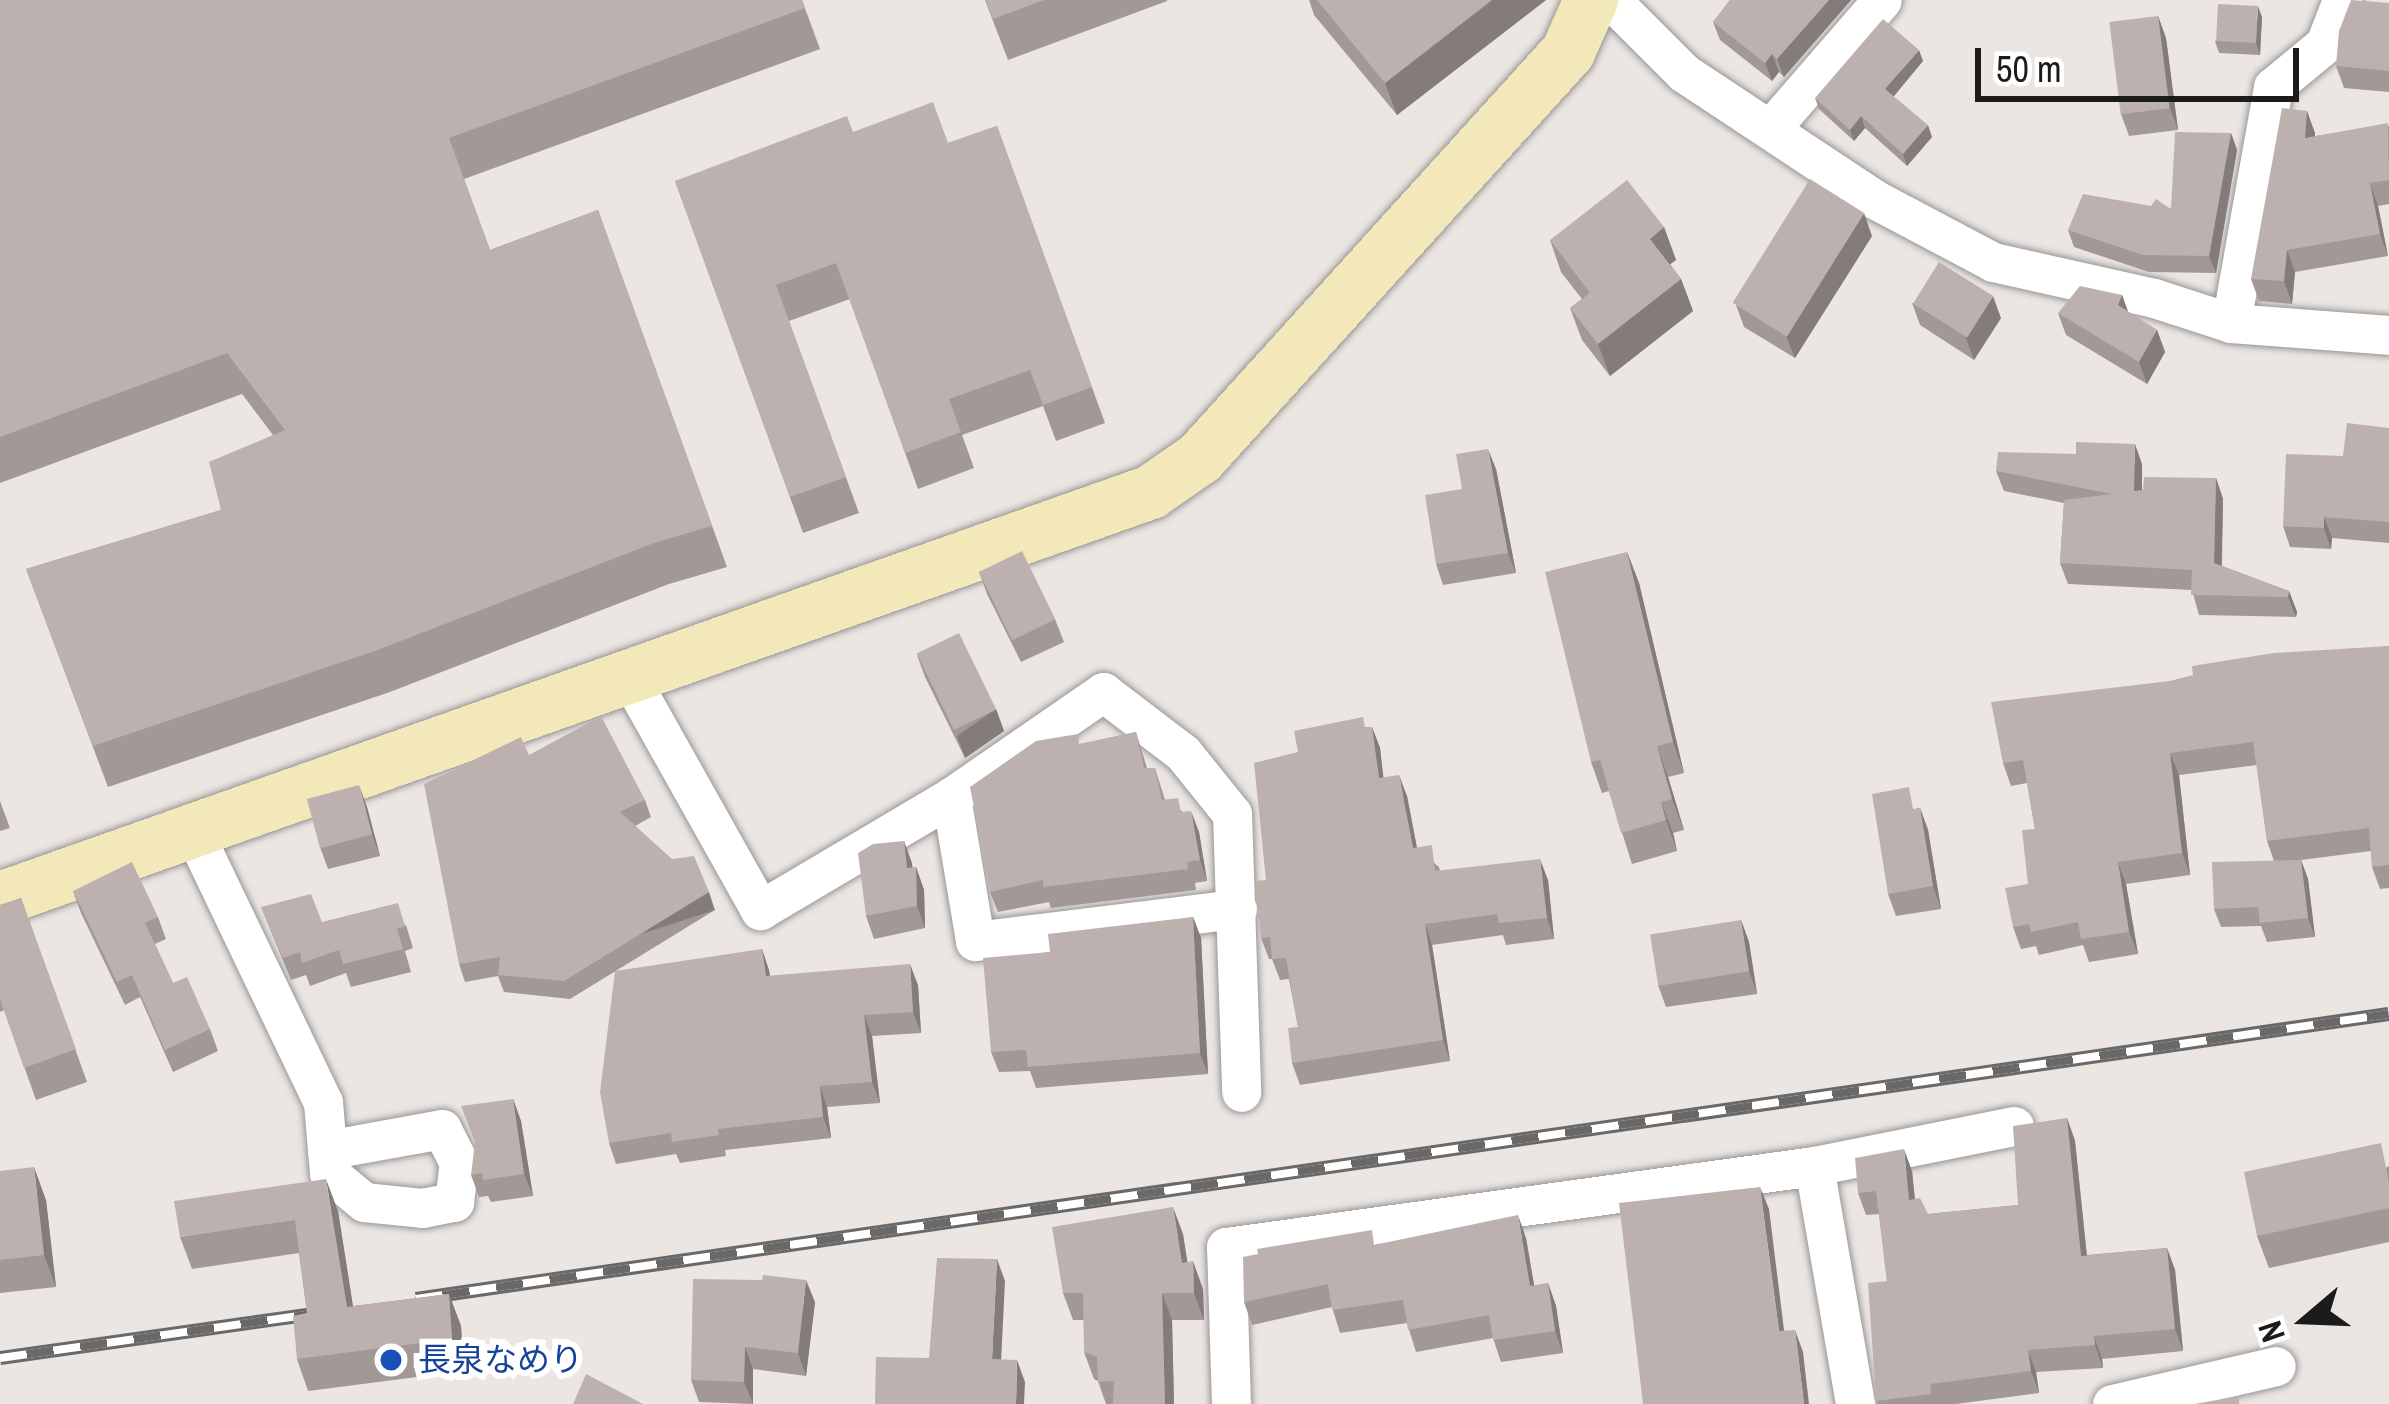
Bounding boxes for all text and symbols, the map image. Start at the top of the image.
scale bar [1981,24,2305,98]
text: 50 m [1996,45,2062,93]
north arrow [2245,1260,2365,1380]
text: N [2247,1315,2295,1348]
place label: 長泉なめり [418,1340,583,1380]
marker: 長泉なめり [375,1344,407,1376]

